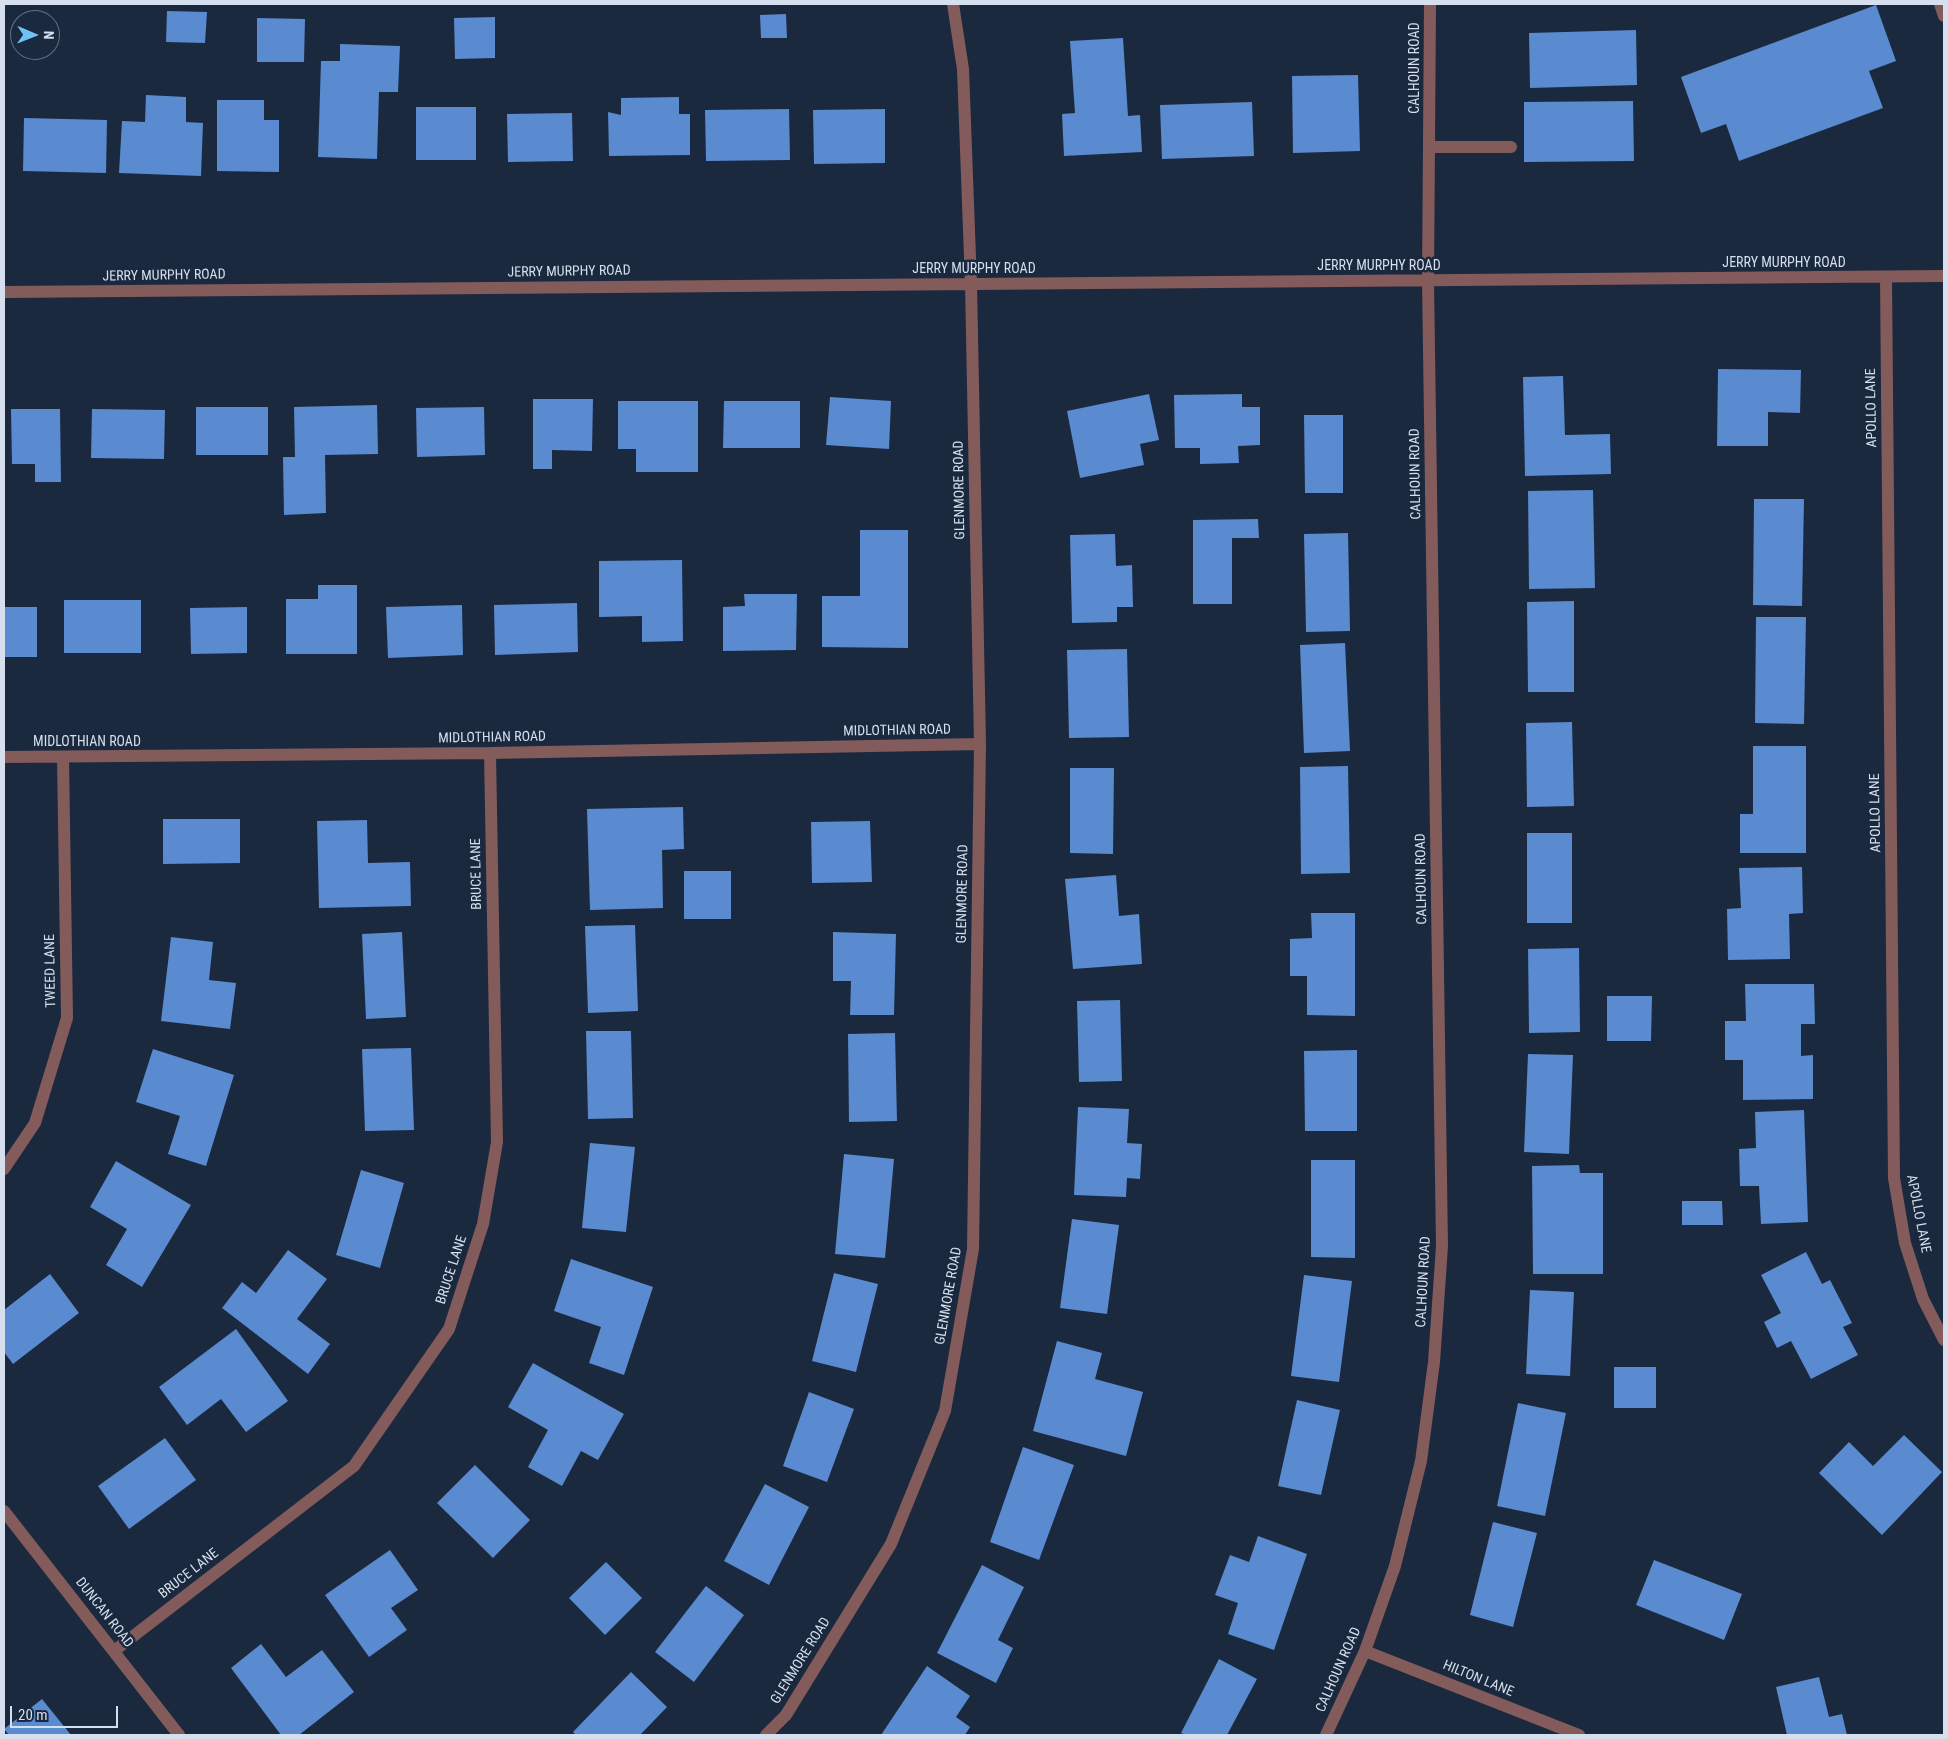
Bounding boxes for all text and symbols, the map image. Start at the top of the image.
north arrow [10,10,60,60]
street label: CALHOUN ROAD [1407,22,1423,114]
text: N [41,31,57,40]
street label: JERRY MURPHY ROAD [1722,255,1846,271]
street label: JERRY MURPHY ROAD [1317,258,1441,274]
street label: JERRY MURPHY ROAD [912,261,1036,277]
street label: JERRY MURPHY ROAD [507,263,631,281]
street label: JERRY MURPHY ROAD [102,267,226,285]
street label: APOLLO LANE [1863,368,1881,448]
street label: CALHOUN ROAD [1407,428,1425,520]
street label: GLENMORE ROAD [951,440,969,540]
street label: MIDLOTHIAN ROAD [843,722,951,740]
street label: MIDLOTHIAN ROAD [438,729,546,747]
street label: MIDLOTHIAN ROAD [33,734,141,750]
street label: APOLLO LANE [1867,773,1885,853]
street label: CALHOUN ROAD [1413,833,1431,925]
street label: BRUCE LANE [468,838,486,910]
street label: GLENMORE ROAD [954,844,972,944]
street label: TWEED LANE [42,934,60,1008]
street label: APOLLO LANE [1902,1174,1934,1254]
street label: BRUCE LANE [433,1233,471,1307]
street label: CALHOUN ROAD [1413,1236,1435,1328]
street label: GLENMORE ROAD [932,1246,966,1346]
street label: BRUCE LANE [156,1545,222,1603]
street label: DUNCAN ROAD [71,1575,137,1651]
street label: GLENMORE ROAD [768,1615,834,1707]
street label: CALHOUN ROAD [1313,1625,1365,1715]
street label: HILTON LANE [1440,1657,1516,1701]
scale bar [12,1696,120,1728]
text: 20 m [18,1706,48,1724]

